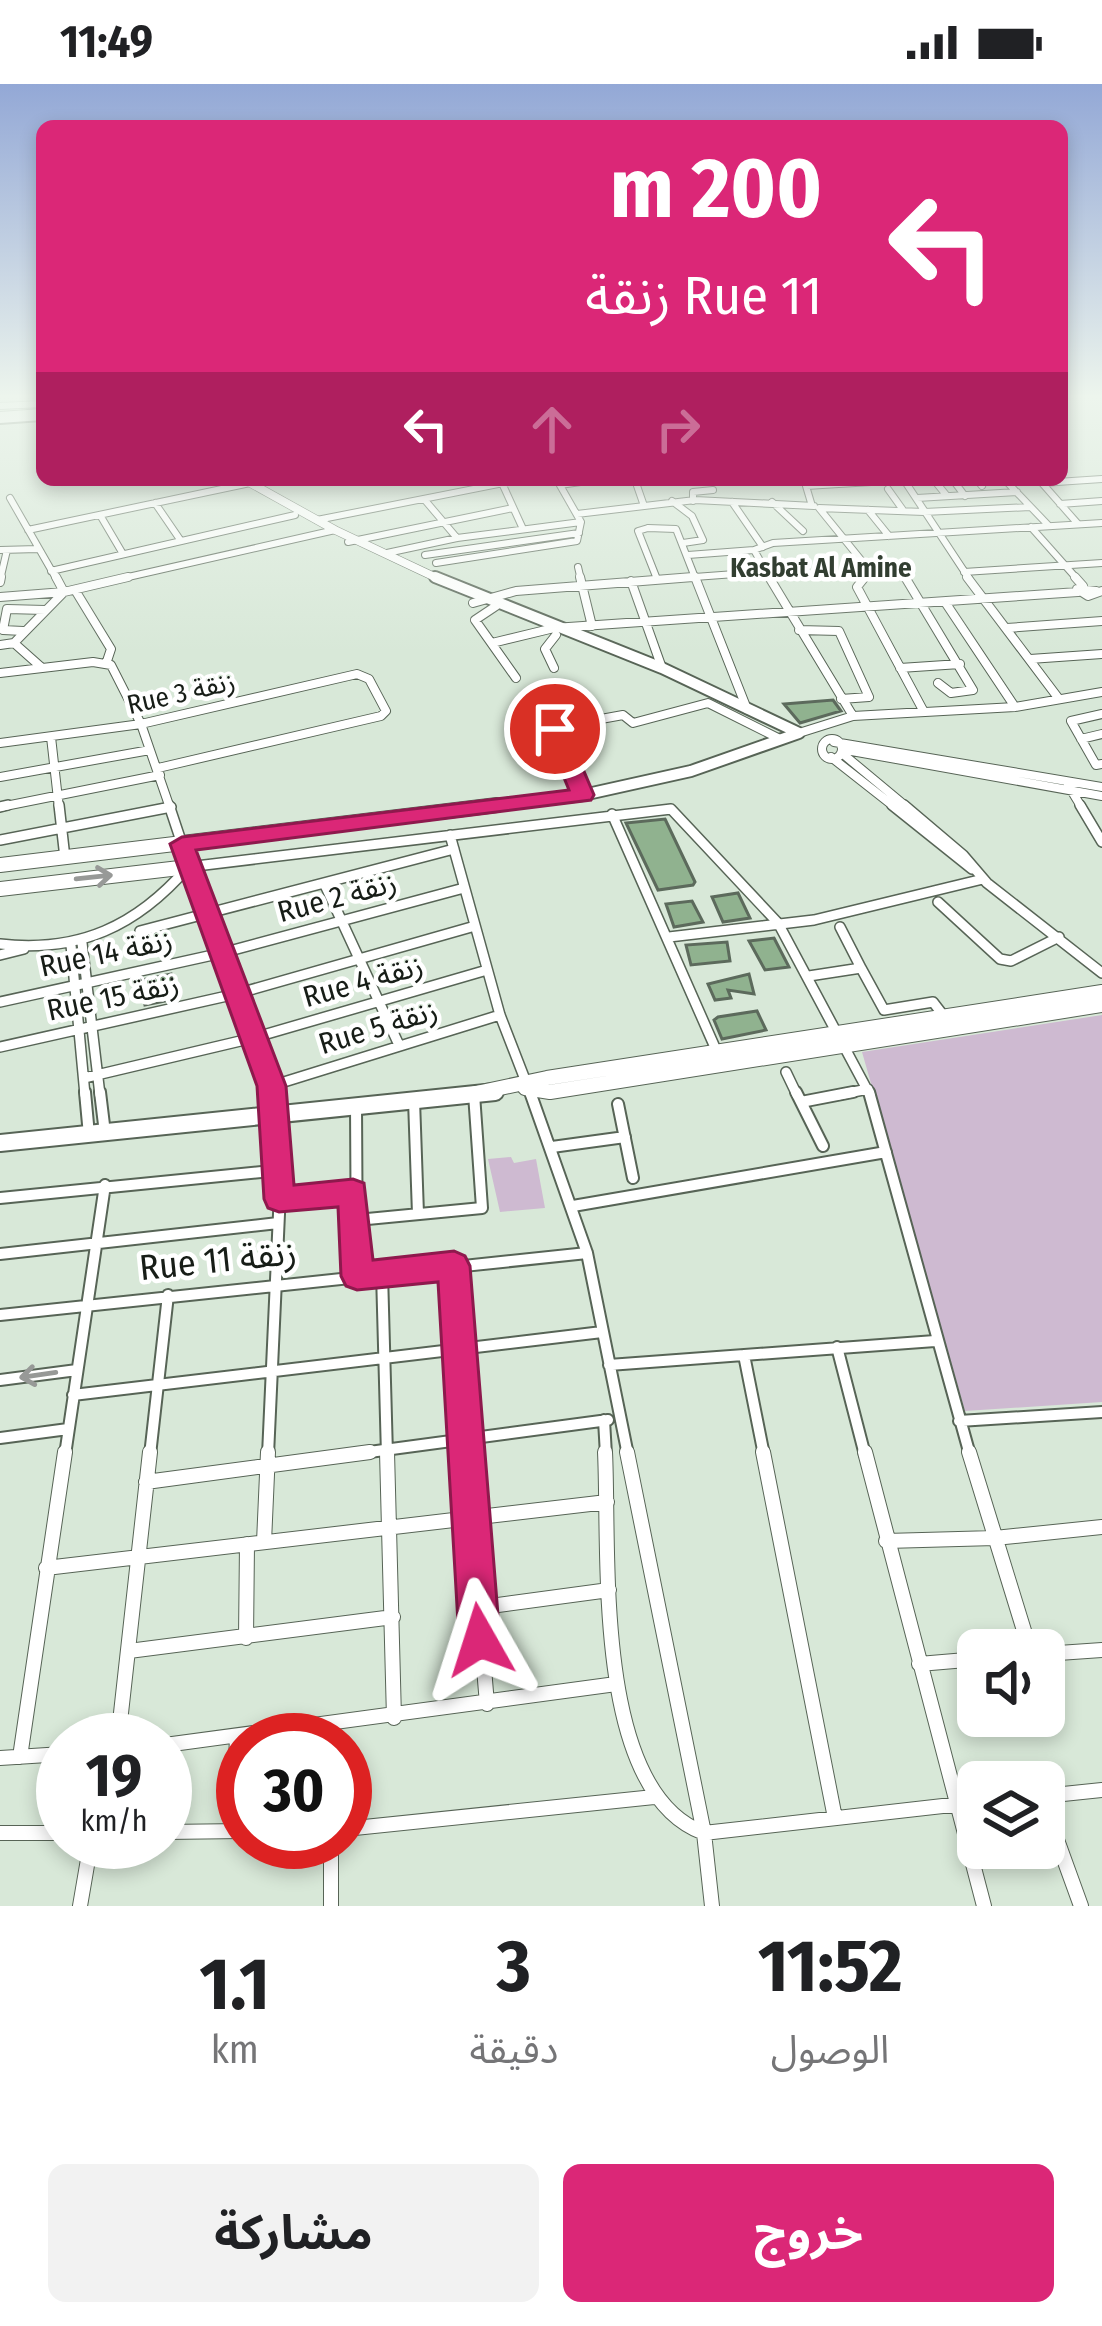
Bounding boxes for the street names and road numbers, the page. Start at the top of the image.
street label: Rue 3 زنقة [124,665,238,721]
street label: Rue 2 زنقة [274,864,400,930]
street label: Rue 14 زنقة [36,921,176,985]
street label: Rue 4 زنقة [299,947,427,1015]
street label: Rue 15 زنقة [44,965,182,1029]
street label: Rue 5 زنقة [314,992,442,1062]
street label: Rue 11 زنقة [137,1230,299,1290]

